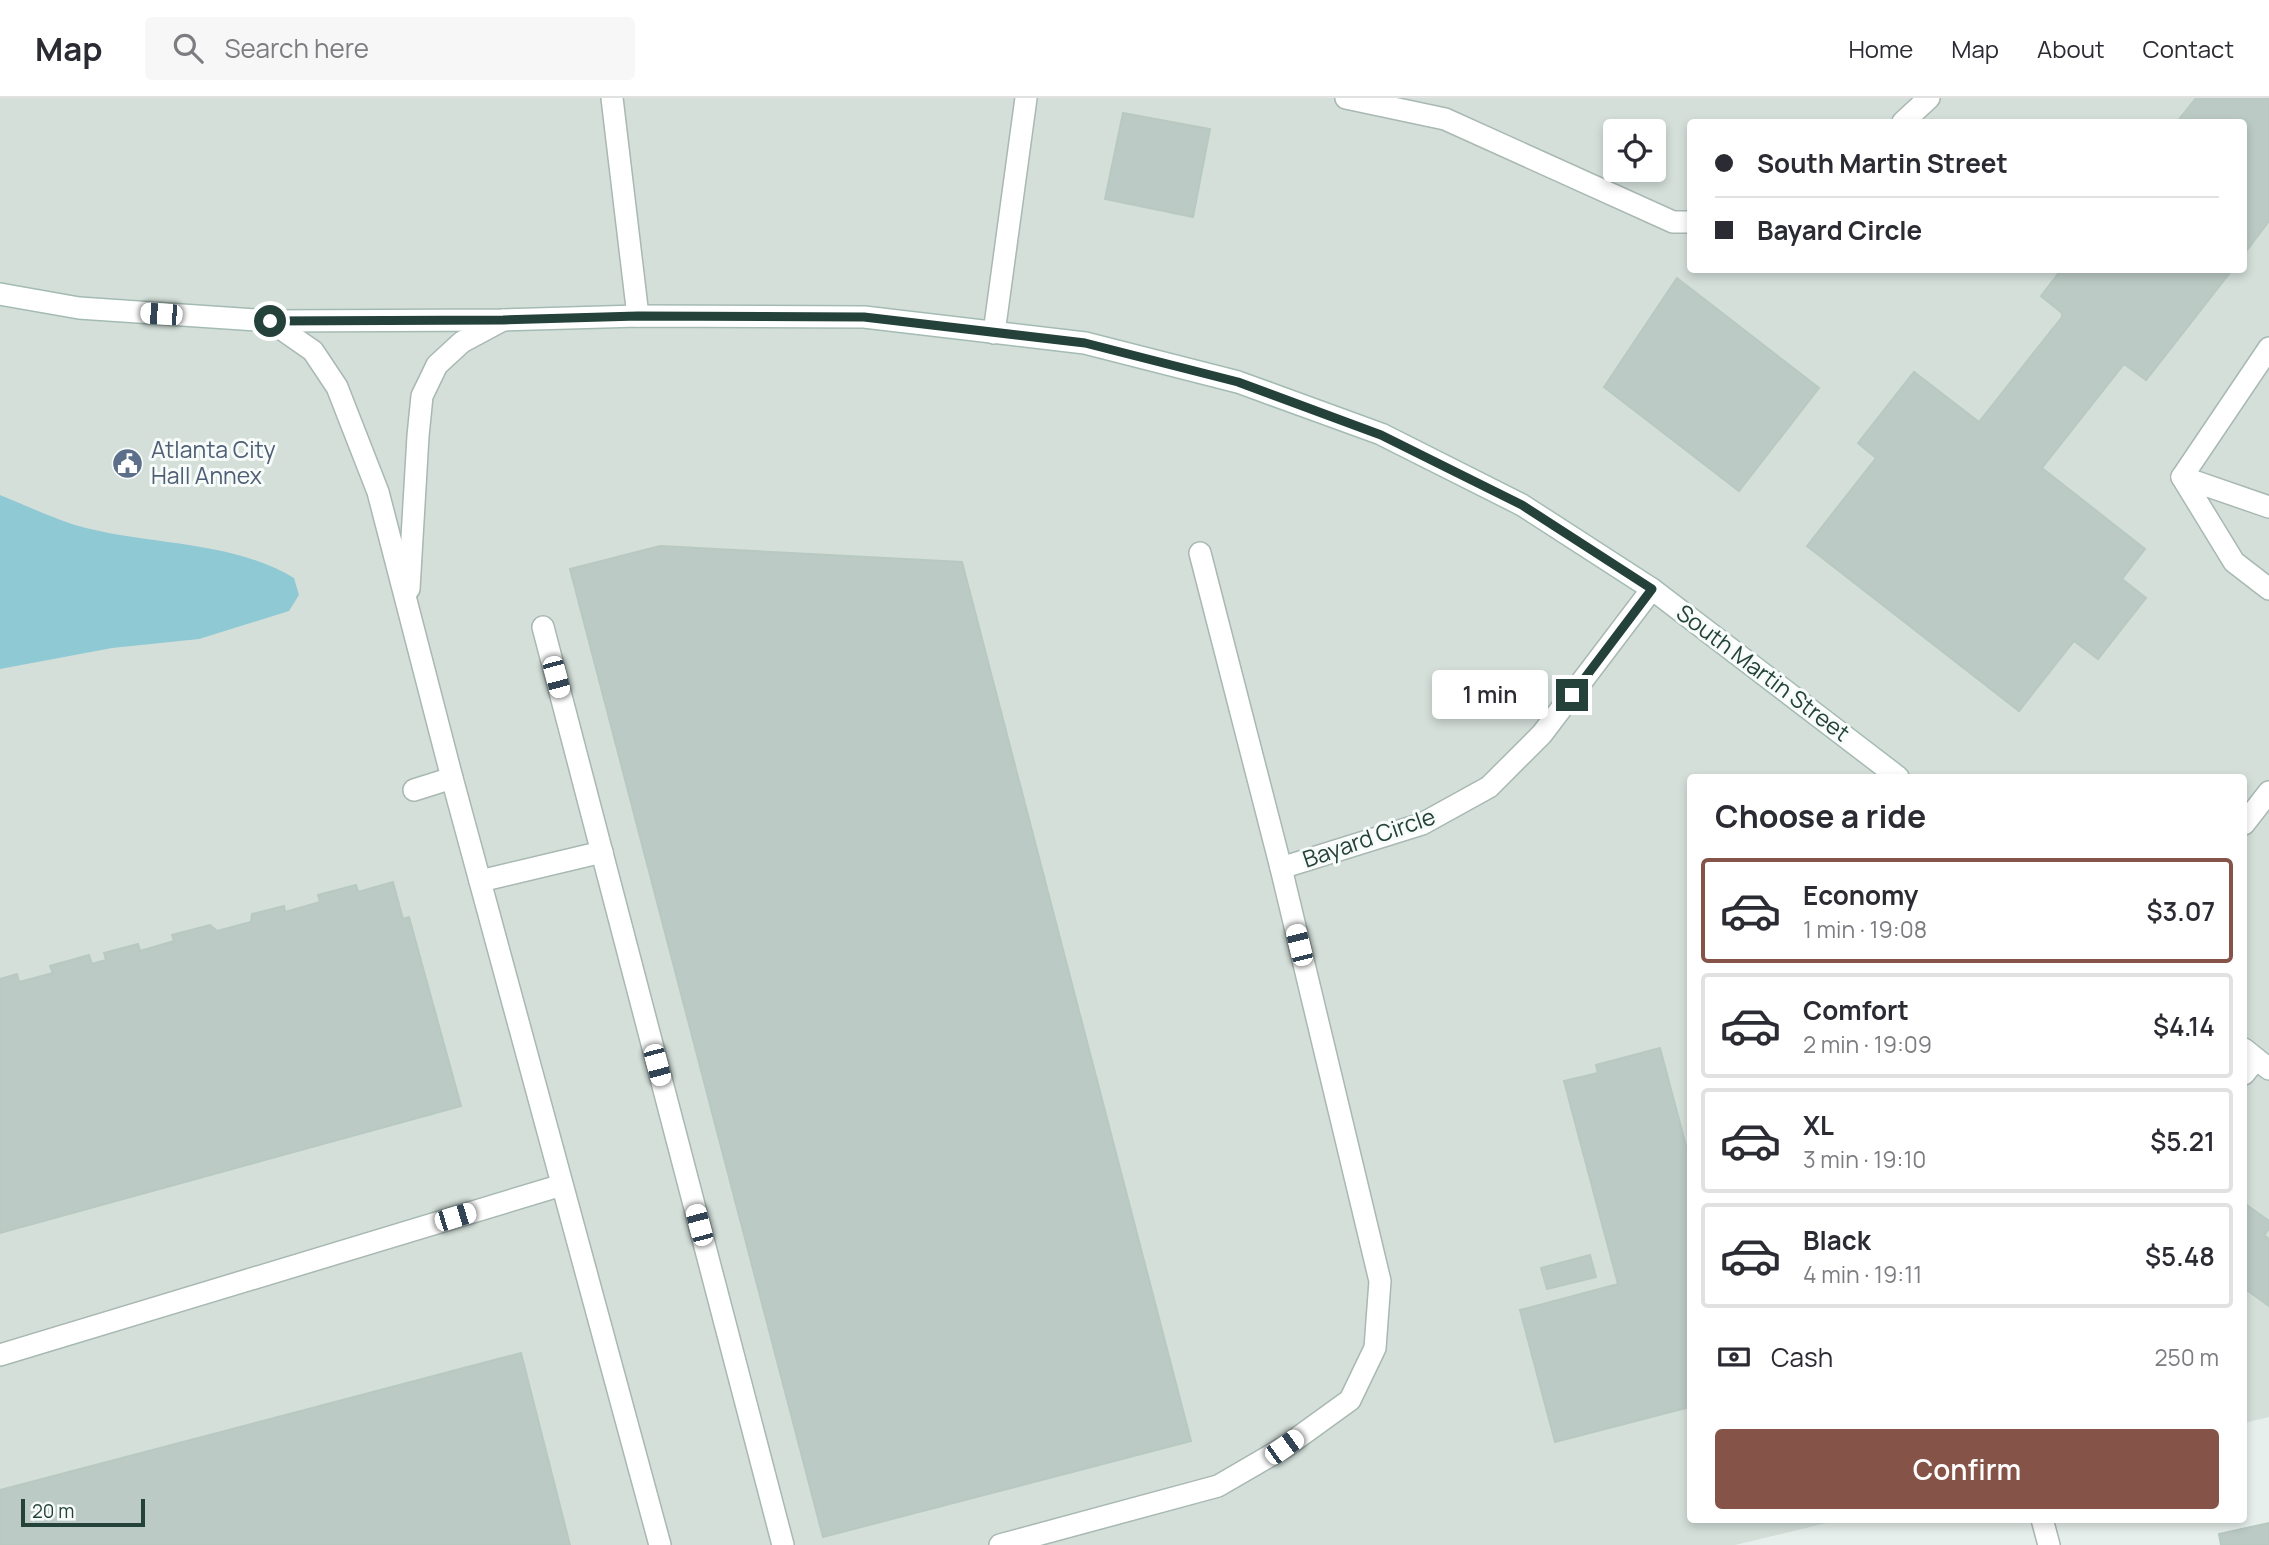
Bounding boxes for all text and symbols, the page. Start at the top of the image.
search box [145,17,635,80]
text: Map [35,26,103,71]
icon: search [169,29,207,67]
text: Search here [225,30,369,66]
text: Home [1848,32,1913,65]
text: Map [1951,32,1999,65]
text: About [2037,32,2105,65]
text: Contact [2143,32,2234,65]
map controls [1603,119,1666,182]
button: locate [1603,119,1666,182]
text: South Martin Street [1757,145,2008,181]
text: Bayard Circle [1757,212,1922,248]
car [140,302,183,326]
route start [254,305,286,337]
place label: Atlanta City Hall Annex [151,433,276,491]
public building icon: Atlanta City Hall Annex [111,446,145,480]
street label: South Martin Street [1670,596,1857,748]
car [541,654,572,700]
callout: 1 min [1432,670,1548,720]
text: 1 min [1463,678,1517,710]
route end [1556,679,1588,711]
text: Choose a ride [1715,794,1926,838]
street label: Bayard Circle [1298,799,1439,875]
text: Economy [1803,877,1918,913]
icon: car [1719,879,1782,942]
text: $3.07 [2146,893,2215,929]
text: 1 min · 19:08 [1803,913,1927,945]
car [1284,922,1315,968]
text: Comfort [1803,992,1909,1028]
icon: car [1719,994,1782,1057]
text: $4.14 [2153,1008,2215,1044]
text: 2 min · 19:09 [1803,1028,1932,1060]
car [642,1042,673,1088]
text: XL [1803,1107,1834,1143]
icon: car [1719,1109,1782,1172]
text: $5.21 [2150,1123,2215,1159]
text: 3 min · 19:10 [1803,1143,1926,1175]
car [432,1201,479,1233]
car [684,1202,715,1248]
text: Black [1803,1222,1871,1258]
icon: car [1719,1224,1782,1287]
text: $5.48 [2145,1238,2215,1274]
text: 4 min · 19:11 [1803,1258,1922,1290]
icon: cash [1715,1338,1753,1376]
text: Cash [1771,1339,1833,1375]
text: 250 m [2154,1341,2219,1373]
car [1261,1426,1308,1468]
button: Confirm [1715,1429,2219,1509]
scale bar [21,1496,145,1528]
text: 20 m [32,1498,74,1524]

